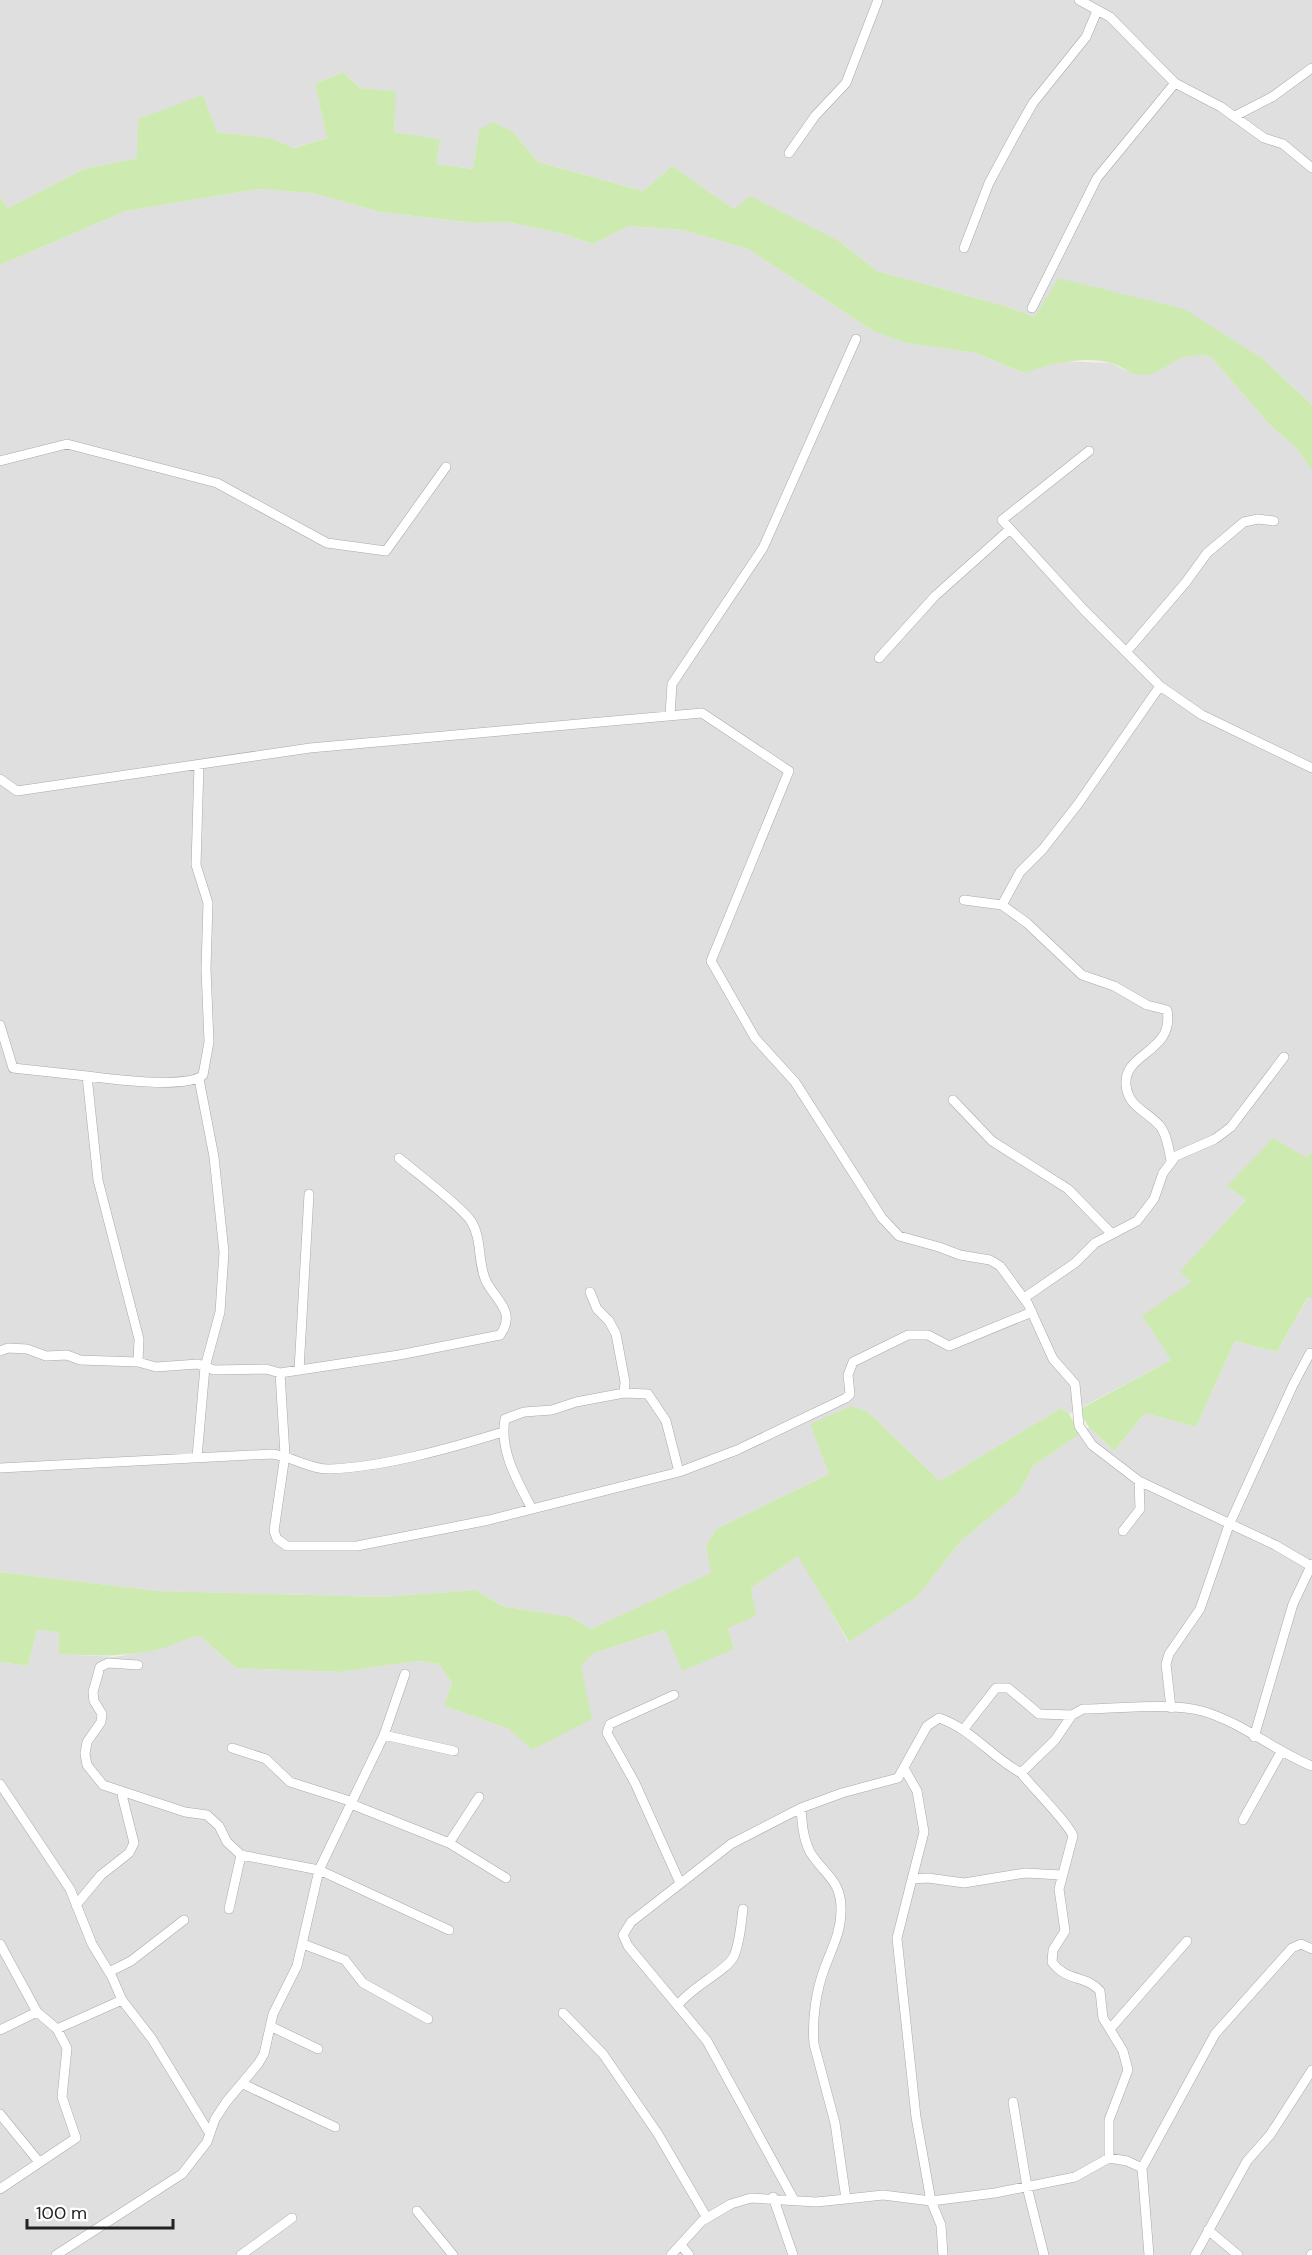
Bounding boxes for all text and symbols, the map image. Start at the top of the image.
scale bar [27,2192,172,2230]
text: 100 m [36,2201,87,2225]

